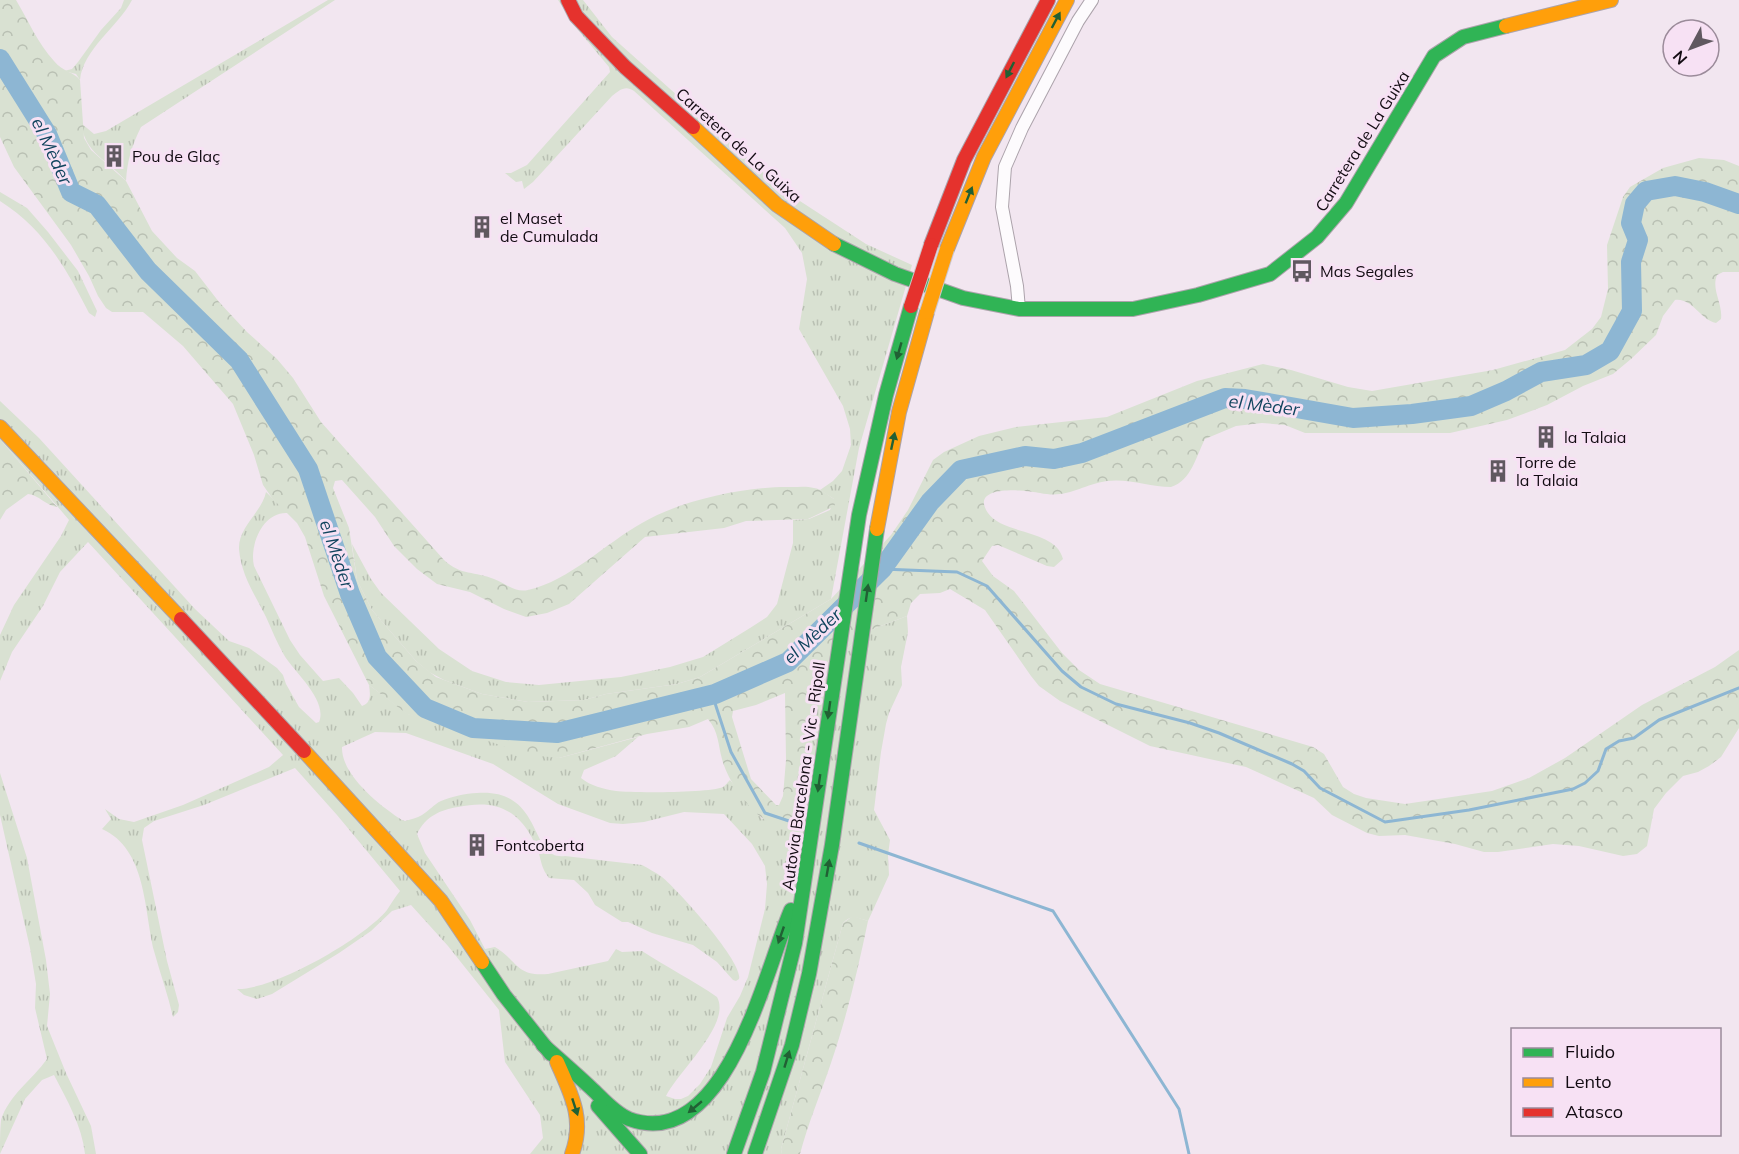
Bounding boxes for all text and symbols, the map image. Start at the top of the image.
one-way arrow [1051,12,1061,29]
north arrow [1661,18,1721,78]
text: N [1668,47,1691,69]
one-way arrow [1005,61,1015,78]
street label: Carretera de La Guixa [1311,67,1413,215]
street label: Carretera de La Guixa [672,83,806,207]
water label: el Mèder [27,114,78,189]
building icon: Pou de Glaç [101,143,127,169]
place label: Pou de Glaç [132,146,220,166]
one-way arrow [964,185,974,203]
place label: el Maset de Cumulada [500,208,598,246]
building icon: el Maset de Cumulada [469,214,495,240]
bus stop icon: Mas Segales [1289,258,1315,284]
place label: Mas Segales [1320,261,1414,281]
one-way arrow [894,342,903,360]
water label: el Mèder [1227,389,1302,421]
building icon: la Talaia [1533,424,1559,450]
place label: la Talaia [1564,427,1626,447]
one-way arrow [889,432,898,451]
place label: Torre de la Talaia [1516,452,1578,490]
building icon: Torre de la Talaia [1485,458,1511,484]
water label: el Mèder [315,517,360,593]
one-way arrow [863,584,872,603]
water label: el Mèder [778,602,847,669]
street label: Autovia Barcelona - Vic - Ripoll [777,660,829,892]
one-way arrow [825,701,834,720]
one-way arrow [814,773,823,792]
building icon: Fontcoberta [464,832,490,858]
place label: Fontcoberta [495,835,584,855]
one-way arrow [824,859,833,878]
one-way arrow [775,926,785,944]
legend [1511,1028,1721,1136]
text: Fluido [1565,1040,1615,1063]
one-way arrow [783,1050,792,1068]
text: Lento [1565,1070,1612,1093]
one-way arrow [571,1098,580,1116]
one-way arrow [688,1100,703,1113]
text: Atasco [1565,1100,1623,1123]

